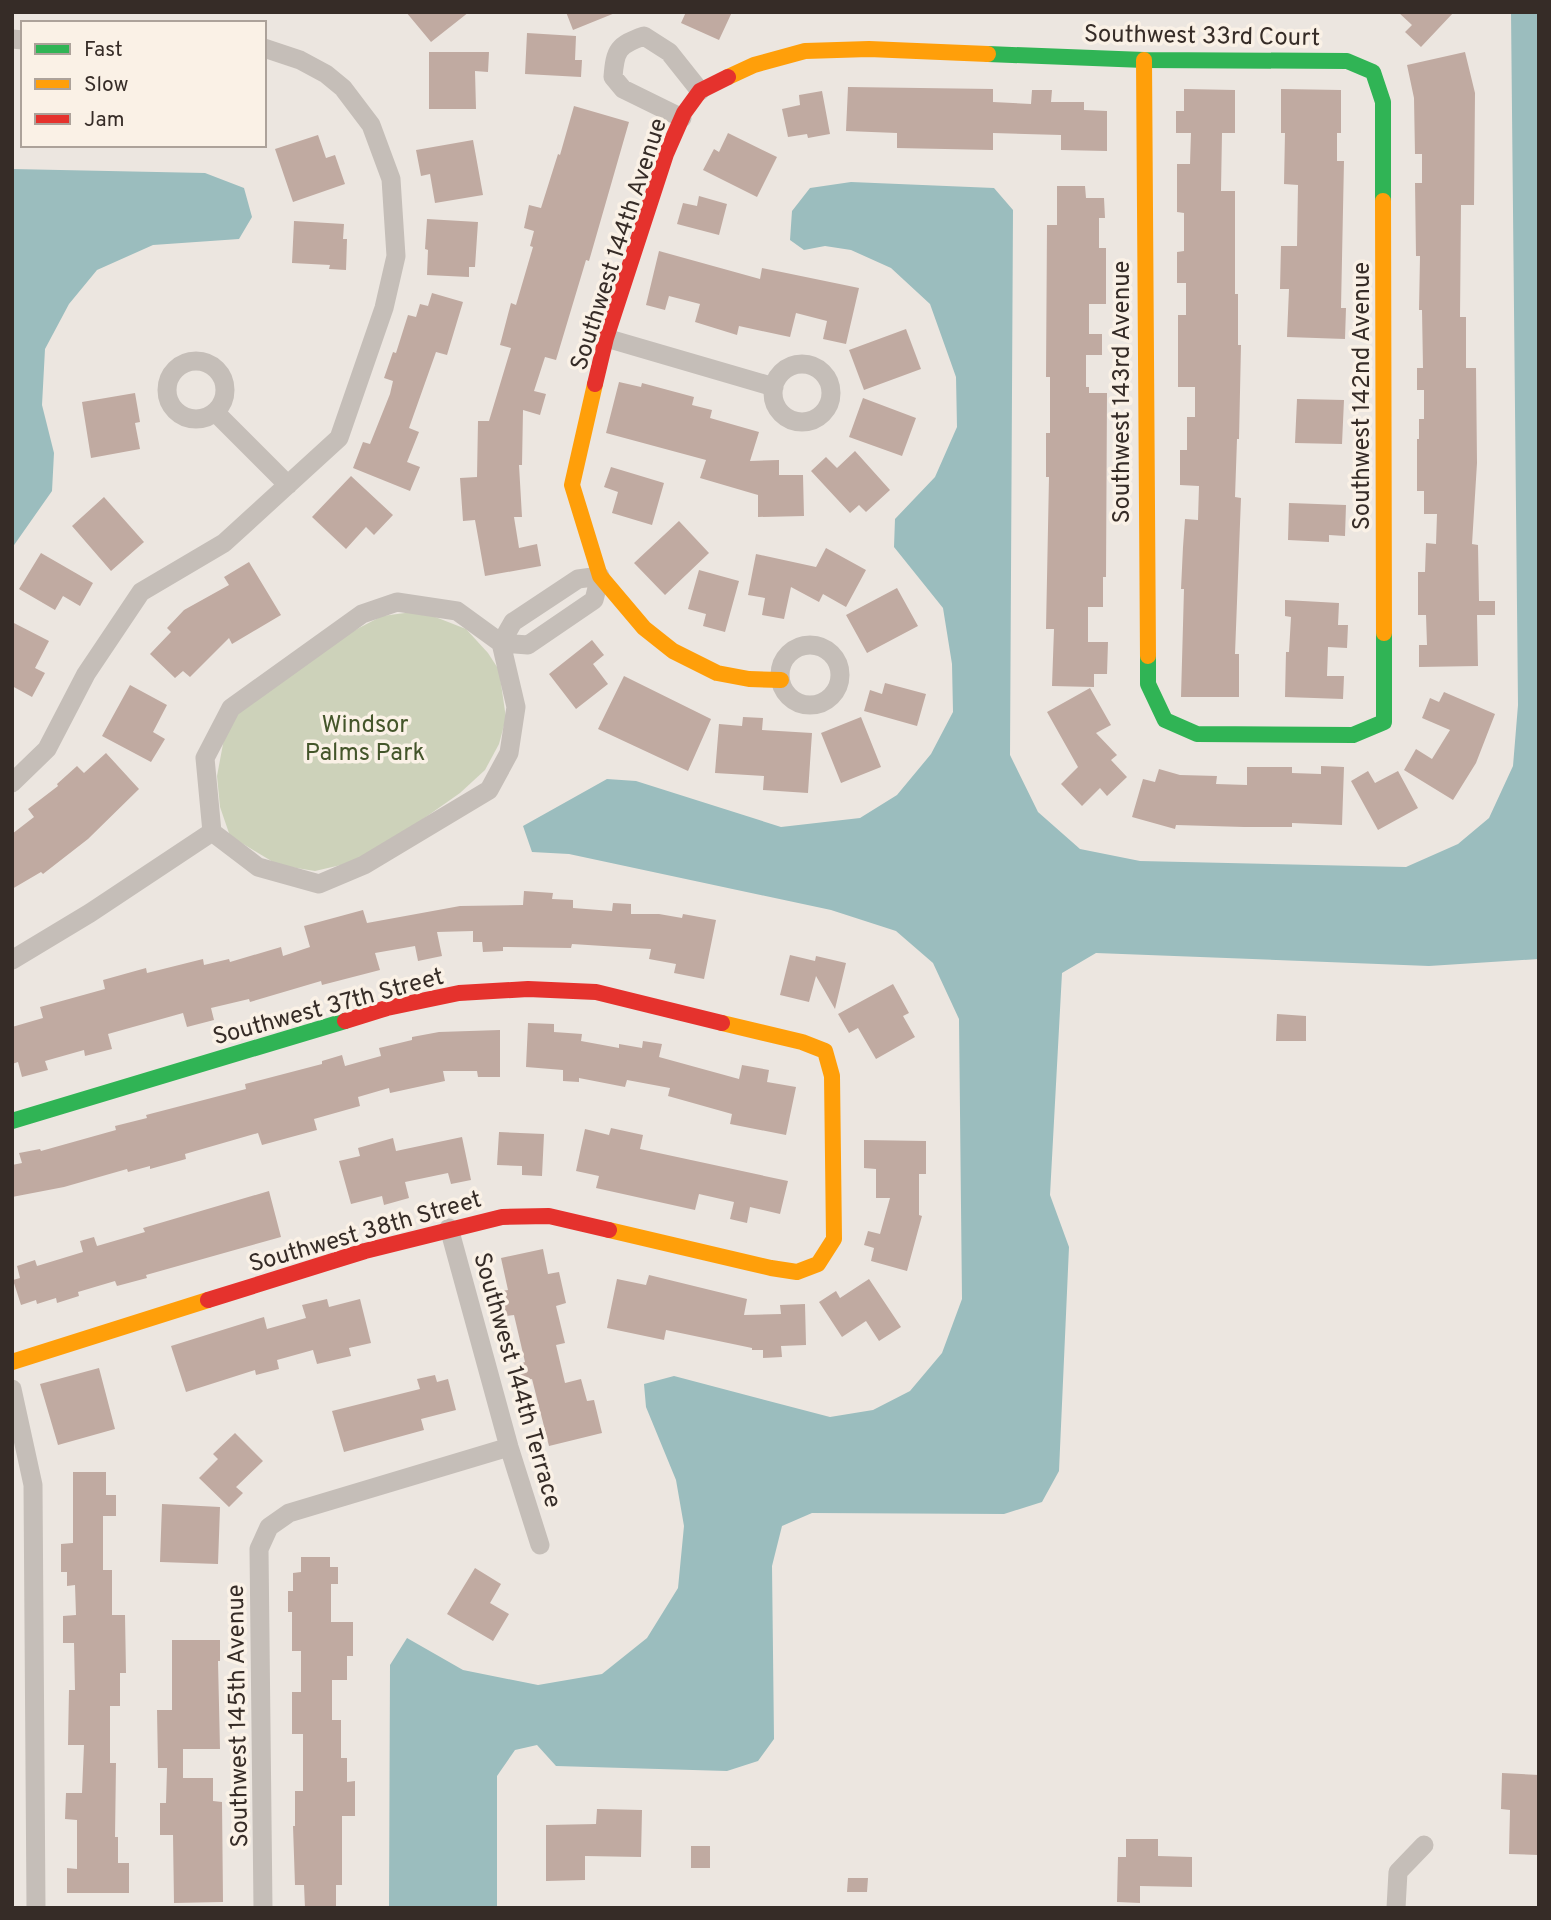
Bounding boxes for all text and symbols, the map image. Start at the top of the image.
street label: Southwest 33rd Court [1084,20,1320,54]
legend [21,21,266,147]
text: Fast [84,37,123,64]
text: Slow [84,72,129,99]
text: Jam [84,107,125,134]
street label: Southwest 144th Avenue [565,115,675,374]
street label: Southwest 143rd Avenue [1108,260,1138,524]
street label: Southwest 142nd Avenue [1348,262,1378,530]
park label: Windsor Palms Park [305,711,425,769]
street label: Southwest 37th Street [210,963,447,1053]
street label: Southwest 38th Street [246,1185,485,1280]
street label: Southwest 144th Terrace [465,1249,567,1512]
street label: Southwest 145th Avenue [222,1584,256,1848]

